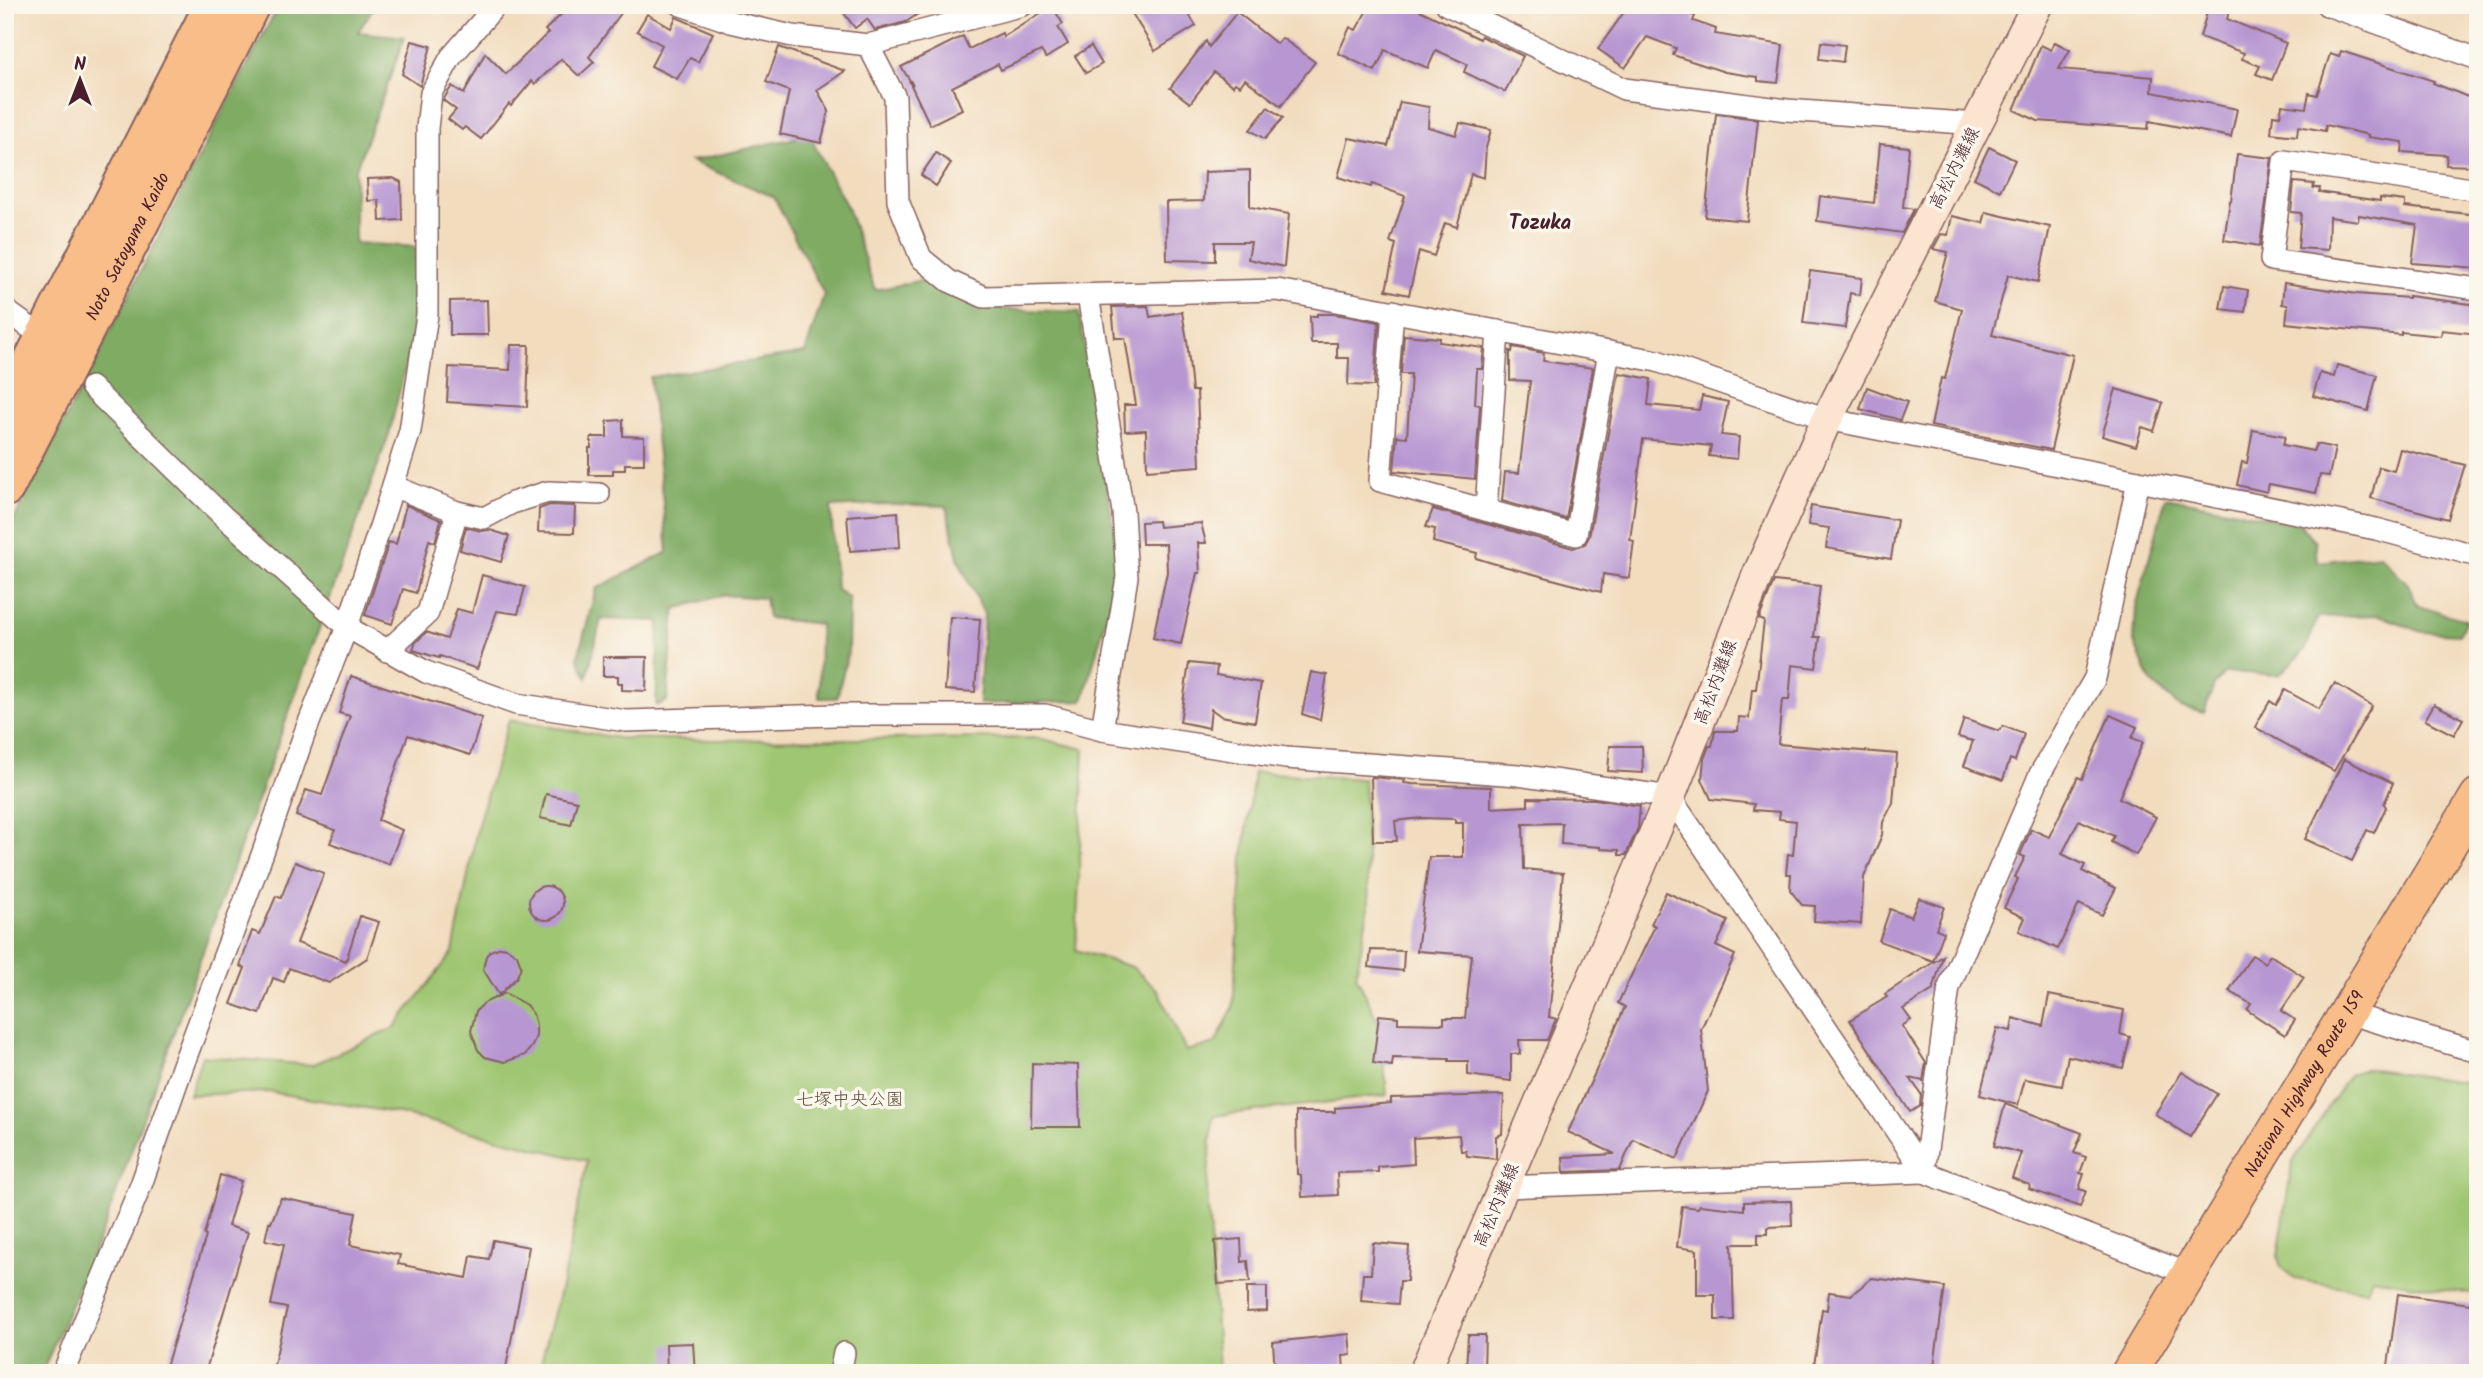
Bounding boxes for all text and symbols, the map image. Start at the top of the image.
north arrow [46,46,116,116]
text: N [74,50,86,80]
street label: 高松内灘線 [1922,122,1989,215]
street label: Noto Satoyama Kaido [79,168,179,326]
district label: Tozuka [1509,207,1571,240]
street label: 高松内灘線 [1687,635,1746,730]
street label: National Highway Route 159 [2237,985,2373,1184]
park label: 七塚中央公園 [796,1086,904,1115]
street label: 高松内灘線 [1466,1158,1528,1253]

